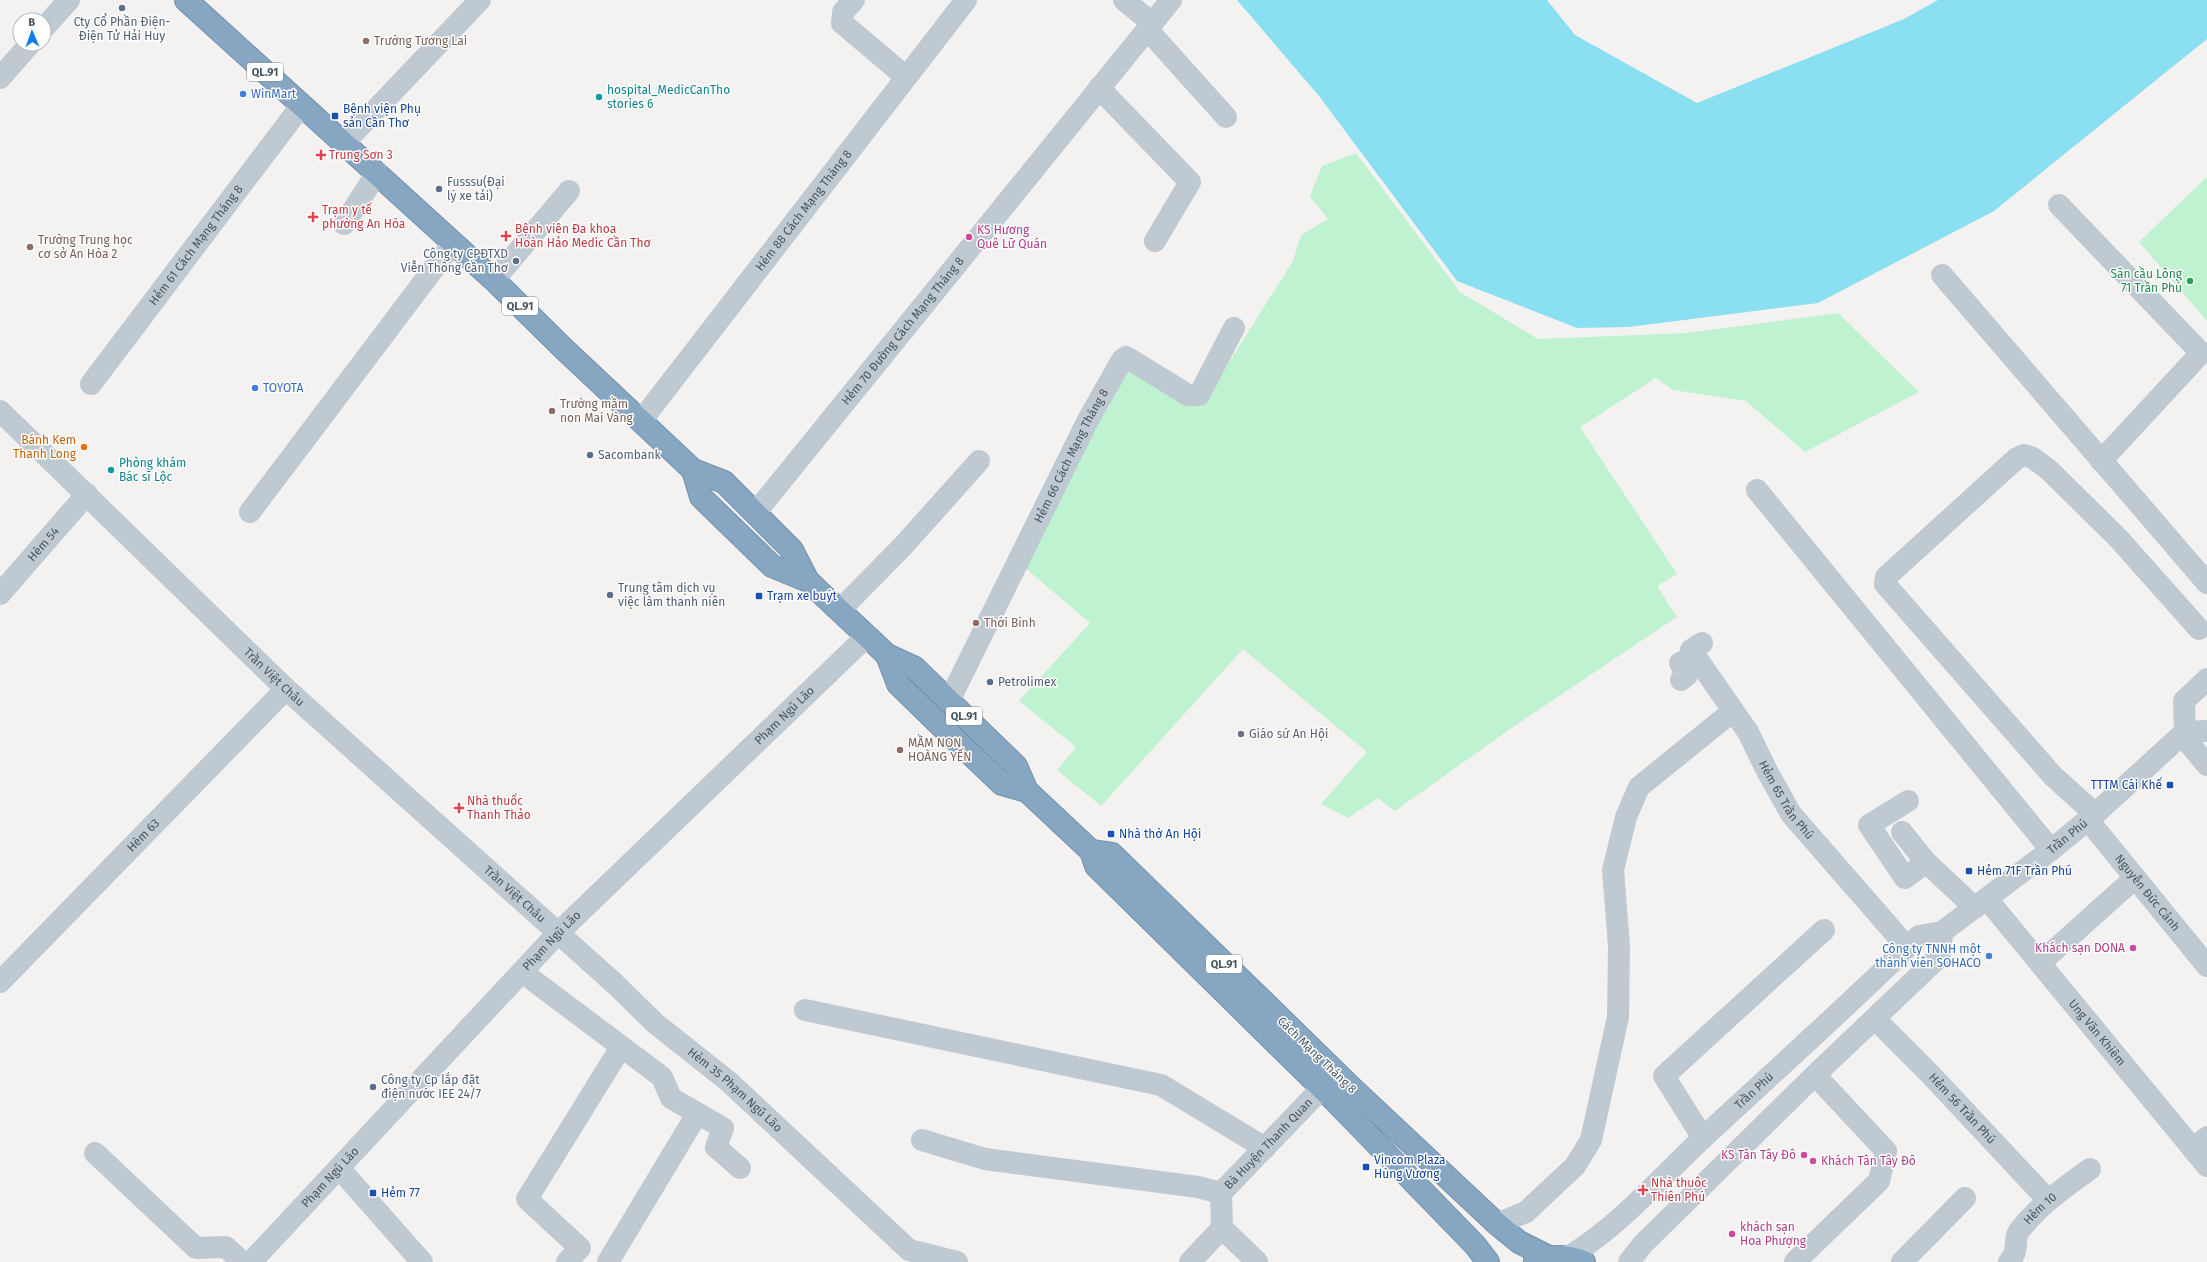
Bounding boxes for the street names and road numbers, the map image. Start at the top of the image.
road number: QL.91 [247,63,283,81]
street label: Hẻm 88 Cách Mạng Tháng 8 [752,147,855,274]
street label: Hẻm 61 Cách Mạng Tháng 8 [146,182,246,308]
street label: Hẻm 70 Đường Cách Mạng Tháng 8 [839,254,967,408]
road number: QL.91 [502,297,538,315]
street label: Hẻm 66 Cách Mạng Tháng 8 [1031,386,1111,525]
street label: Hèm 54 [25,524,62,564]
street label: Trần Việt Châu [241,645,307,709]
street label: Phạm Ngũ Lão [752,683,817,747]
road number: QL.91 [946,707,982,725]
street label: Hẻm 65 Trần Phú [1756,758,1817,842]
street label: Hèm 63 [124,816,162,855]
street label: Trần Phú [2044,816,2090,857]
street label: Nguyễn Đức Cảnh [2112,852,2183,934]
street label: Trần Việt Châu [481,863,548,925]
street label: Phạm Ngũ Lão [520,908,584,973]
road number: QL.91 [1206,955,1242,973]
street label: Ung Văn Khiêm [2066,997,2128,1069]
street label: Cách Mạng Tháng 8 [1275,1014,1360,1096]
street label: Hẻm 35 Phạm Ngũ Lão [685,1045,785,1135]
street label: Trần Phú [1732,1069,1776,1112]
street label: Hẻm 56 Trần Phú [1926,1070,1999,1147]
street label: Bà Huyện Thanh Quan [1221,1095,1315,1192]
street label: Phạm Ngũ Lão [299,1144,362,1210]
street label: Hẻm 10 [2021,1190,2060,1227]

